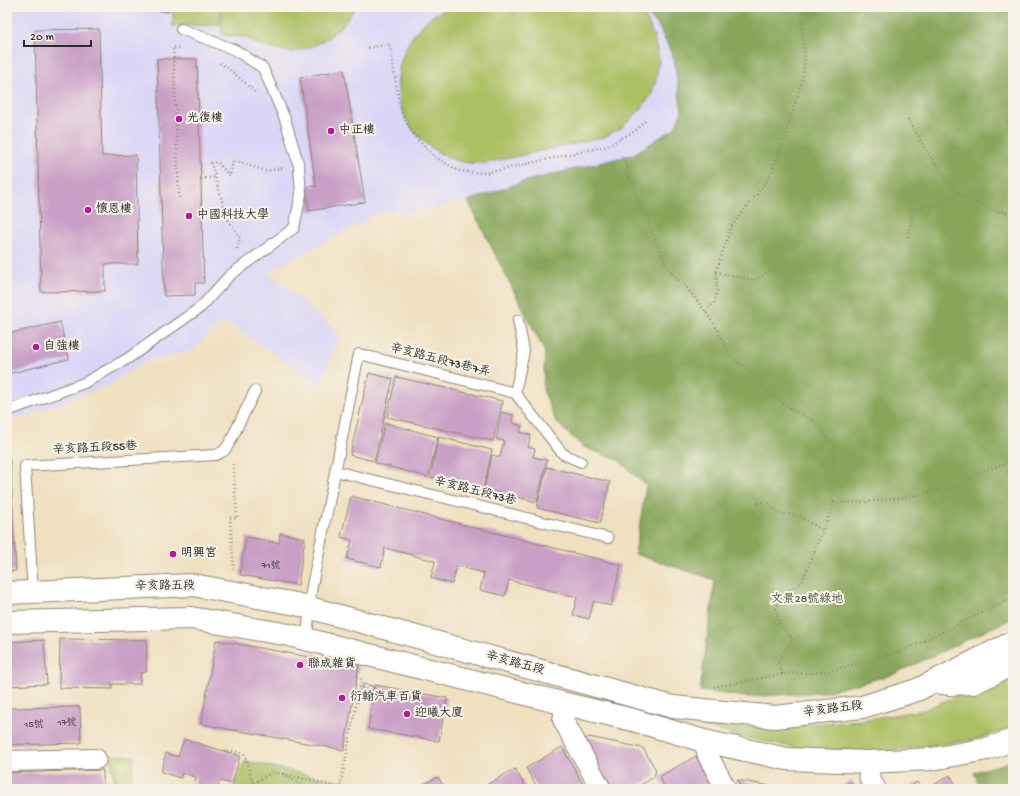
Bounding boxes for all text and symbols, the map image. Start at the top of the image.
scale bar [24,22,91,48]
text: 20 m [30,31,55,45]
place label: 光復樓 [187,111,223,126]
marker: 光復樓 [174,114,184,124]
place label: 中正樓 [339,123,375,138]
marker: 中正樓 [326,126,336,136]
place label: 懷恩樓 [96,201,132,217]
marker: 懷恩樓 [83,205,93,215]
place label: 中國科技大學 [197,207,269,223]
marker: 中國科技大學 [184,211,194,221]
place label: 自強樓 [44,339,80,354]
street label: 辛亥路五段73巷7弄 [388,340,492,380]
marker: 自強樓 [31,342,41,352]
street label: 辛亥路五段55巷 [52,438,138,458]
street label: 辛亥路五段73巷 [432,473,518,509]
place label: 明興宮 [181,546,217,561]
marker: 明興宮 [168,549,178,559]
house number: 71號 [260,560,281,572]
street label: 辛亥路五段 [135,577,195,595]
park label: 文景28號綠地 [771,592,843,607]
street label: 辛亥路五段 [484,648,546,679]
place label: 聯成雜貨 [308,656,356,672]
marker: 聯成雜貨 [295,660,305,670]
place label: 衍翰汽車百貨 [350,689,422,705]
marker: 衍翰汽車百貨 [337,693,347,703]
street label: 辛亥路五段 [802,697,864,721]
place label: 迎曦大廈 [415,706,463,721]
marker: 迎曦大廈 [402,709,412,719]
house number: 17號 [56,717,77,729]
house number: 15號 [23,719,44,731]

